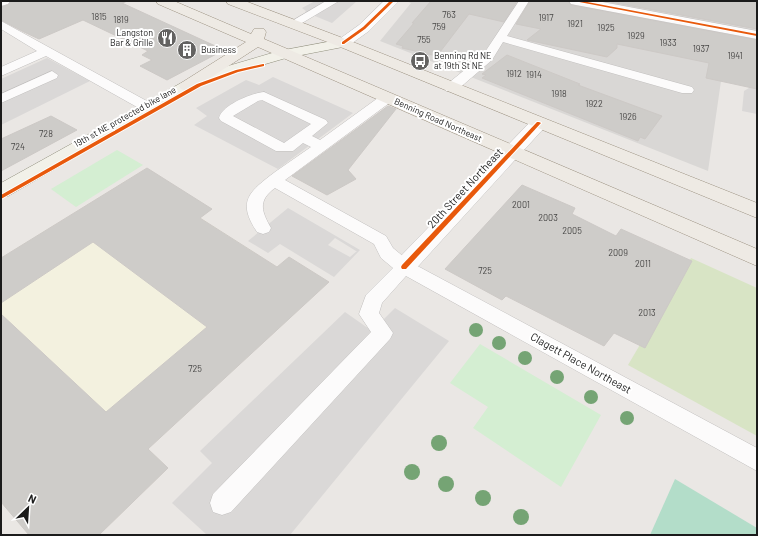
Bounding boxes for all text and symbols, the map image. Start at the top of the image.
house number: 763 [442,9,456,20]
house number: 1815 [91,11,107,22]
house number: 1917 [538,12,554,23]
house number: 1819 [113,14,129,25]
house number: 1921 [567,18,583,29]
house number: 759 [432,21,446,32]
house number: 1925 [597,22,615,33]
place label: Langston Bar & Grille [110,27,153,48]
restaurant icon: Langston Bar & Grille [156,27,178,49]
house number: 1929 [627,30,645,41]
house number: 755 [417,34,431,45]
house number: 1933 [659,37,677,48]
building icon: Business [176,39,198,61]
house number: 1937 [693,43,710,54]
place label: Business [201,44,236,55]
bus stop icon: Benning Rd NE at 19th St NE [409,50,431,72]
place label: Benning Rd NE at 19th St NE [434,50,492,71]
house number: 1941 [727,50,743,61]
house number: 1912 [506,68,522,79]
house number: 1914 [526,69,542,80]
street label: 19th st NE protected bike lane [72,84,178,149]
house number: 1918 [551,88,567,99]
street label: Benning Road Northeast [393,95,484,144]
house number: 1922 [585,98,603,109]
house number: 1926 [619,111,637,122]
house number: 728 [39,128,53,139]
house number: 724 [11,141,25,152]
street label: 20th Street Northeast [424,145,505,230]
house number: 2001 [512,199,530,210]
house number: 2003 [538,212,558,223]
house number: 2005 [562,225,582,236]
house number: 2009 [608,247,628,258]
house number: 2011 [635,258,651,269]
house number: 725 [478,265,492,276]
house number: 2013 [638,307,656,318]
street label: Clagett Place Northeast [529,329,634,396]
house number: 725 [188,363,202,374]
north arrow [8,488,48,528]
text: N [26,491,39,506]

